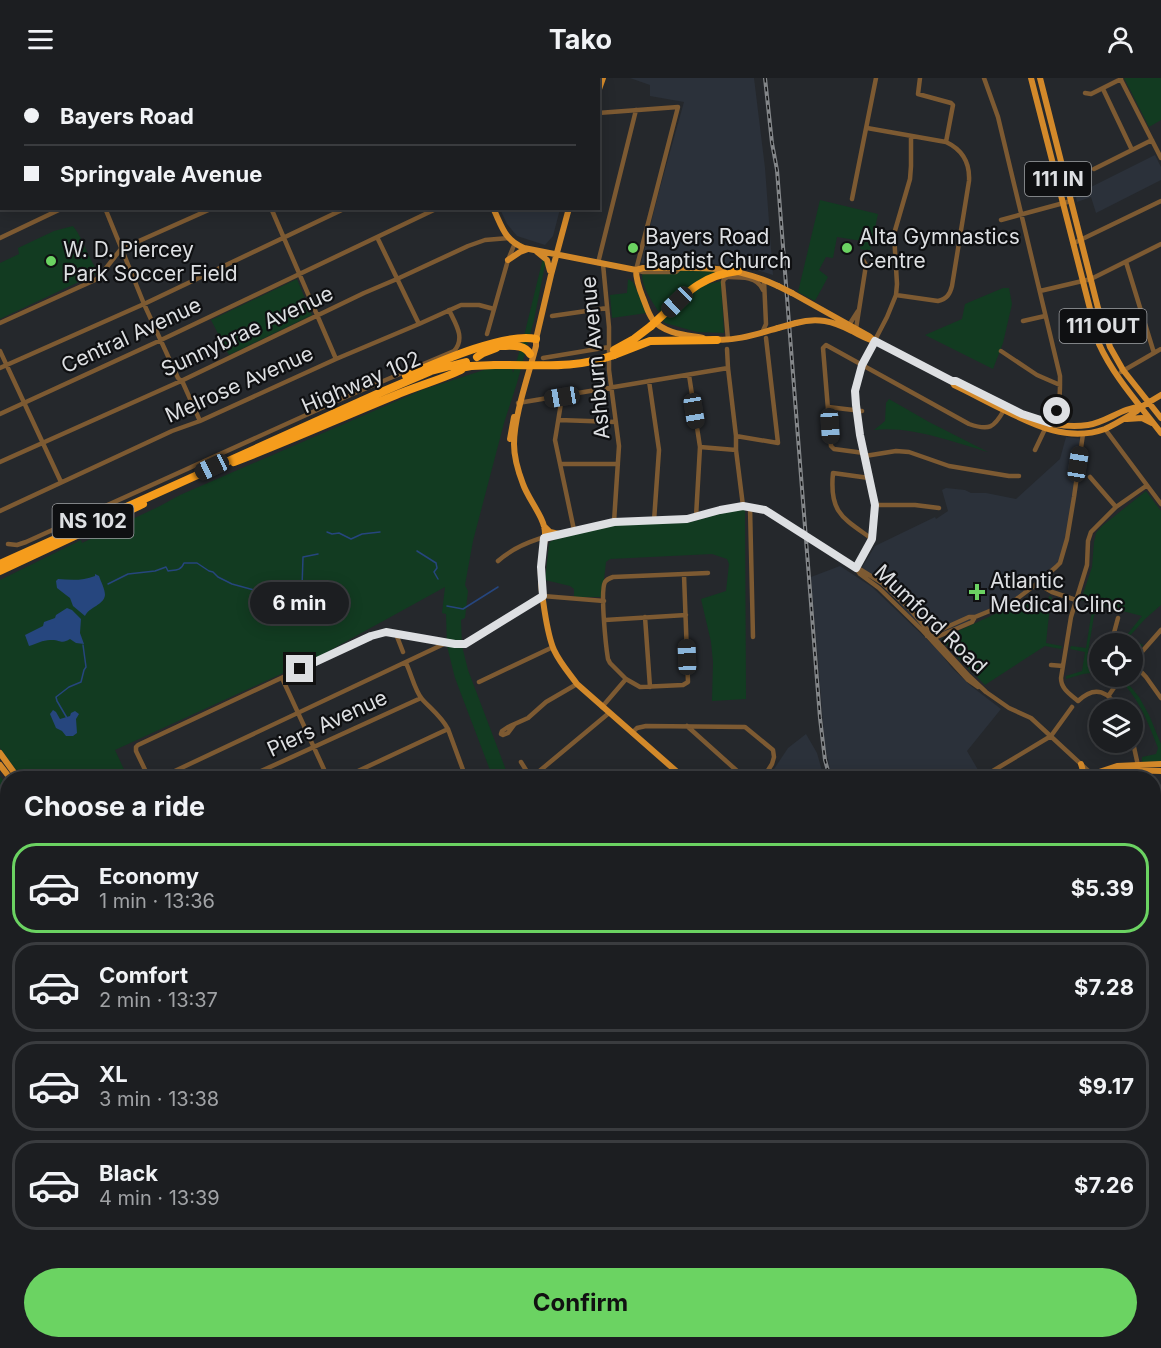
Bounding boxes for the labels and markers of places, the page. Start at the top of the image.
place label: Bayers Road Baptist Church [645,224,791,273]
place label: Alta Gymnastics Centre [859,224,1020,273]
place label: W. D. Piercey Park Soccer Field [63,237,238,286]
marker: Bayers Road Baptist Church [626,241,640,255]
marker: Alta Gymnastics Centre [840,241,854,255]
marker: W. D. Piercey Park Soccer Field [44,254,58,268]
place label: Atlantic Medical Clinc [990,568,1124,617]
marker: Atlantic Medical Clinc [968,583,986,601]

